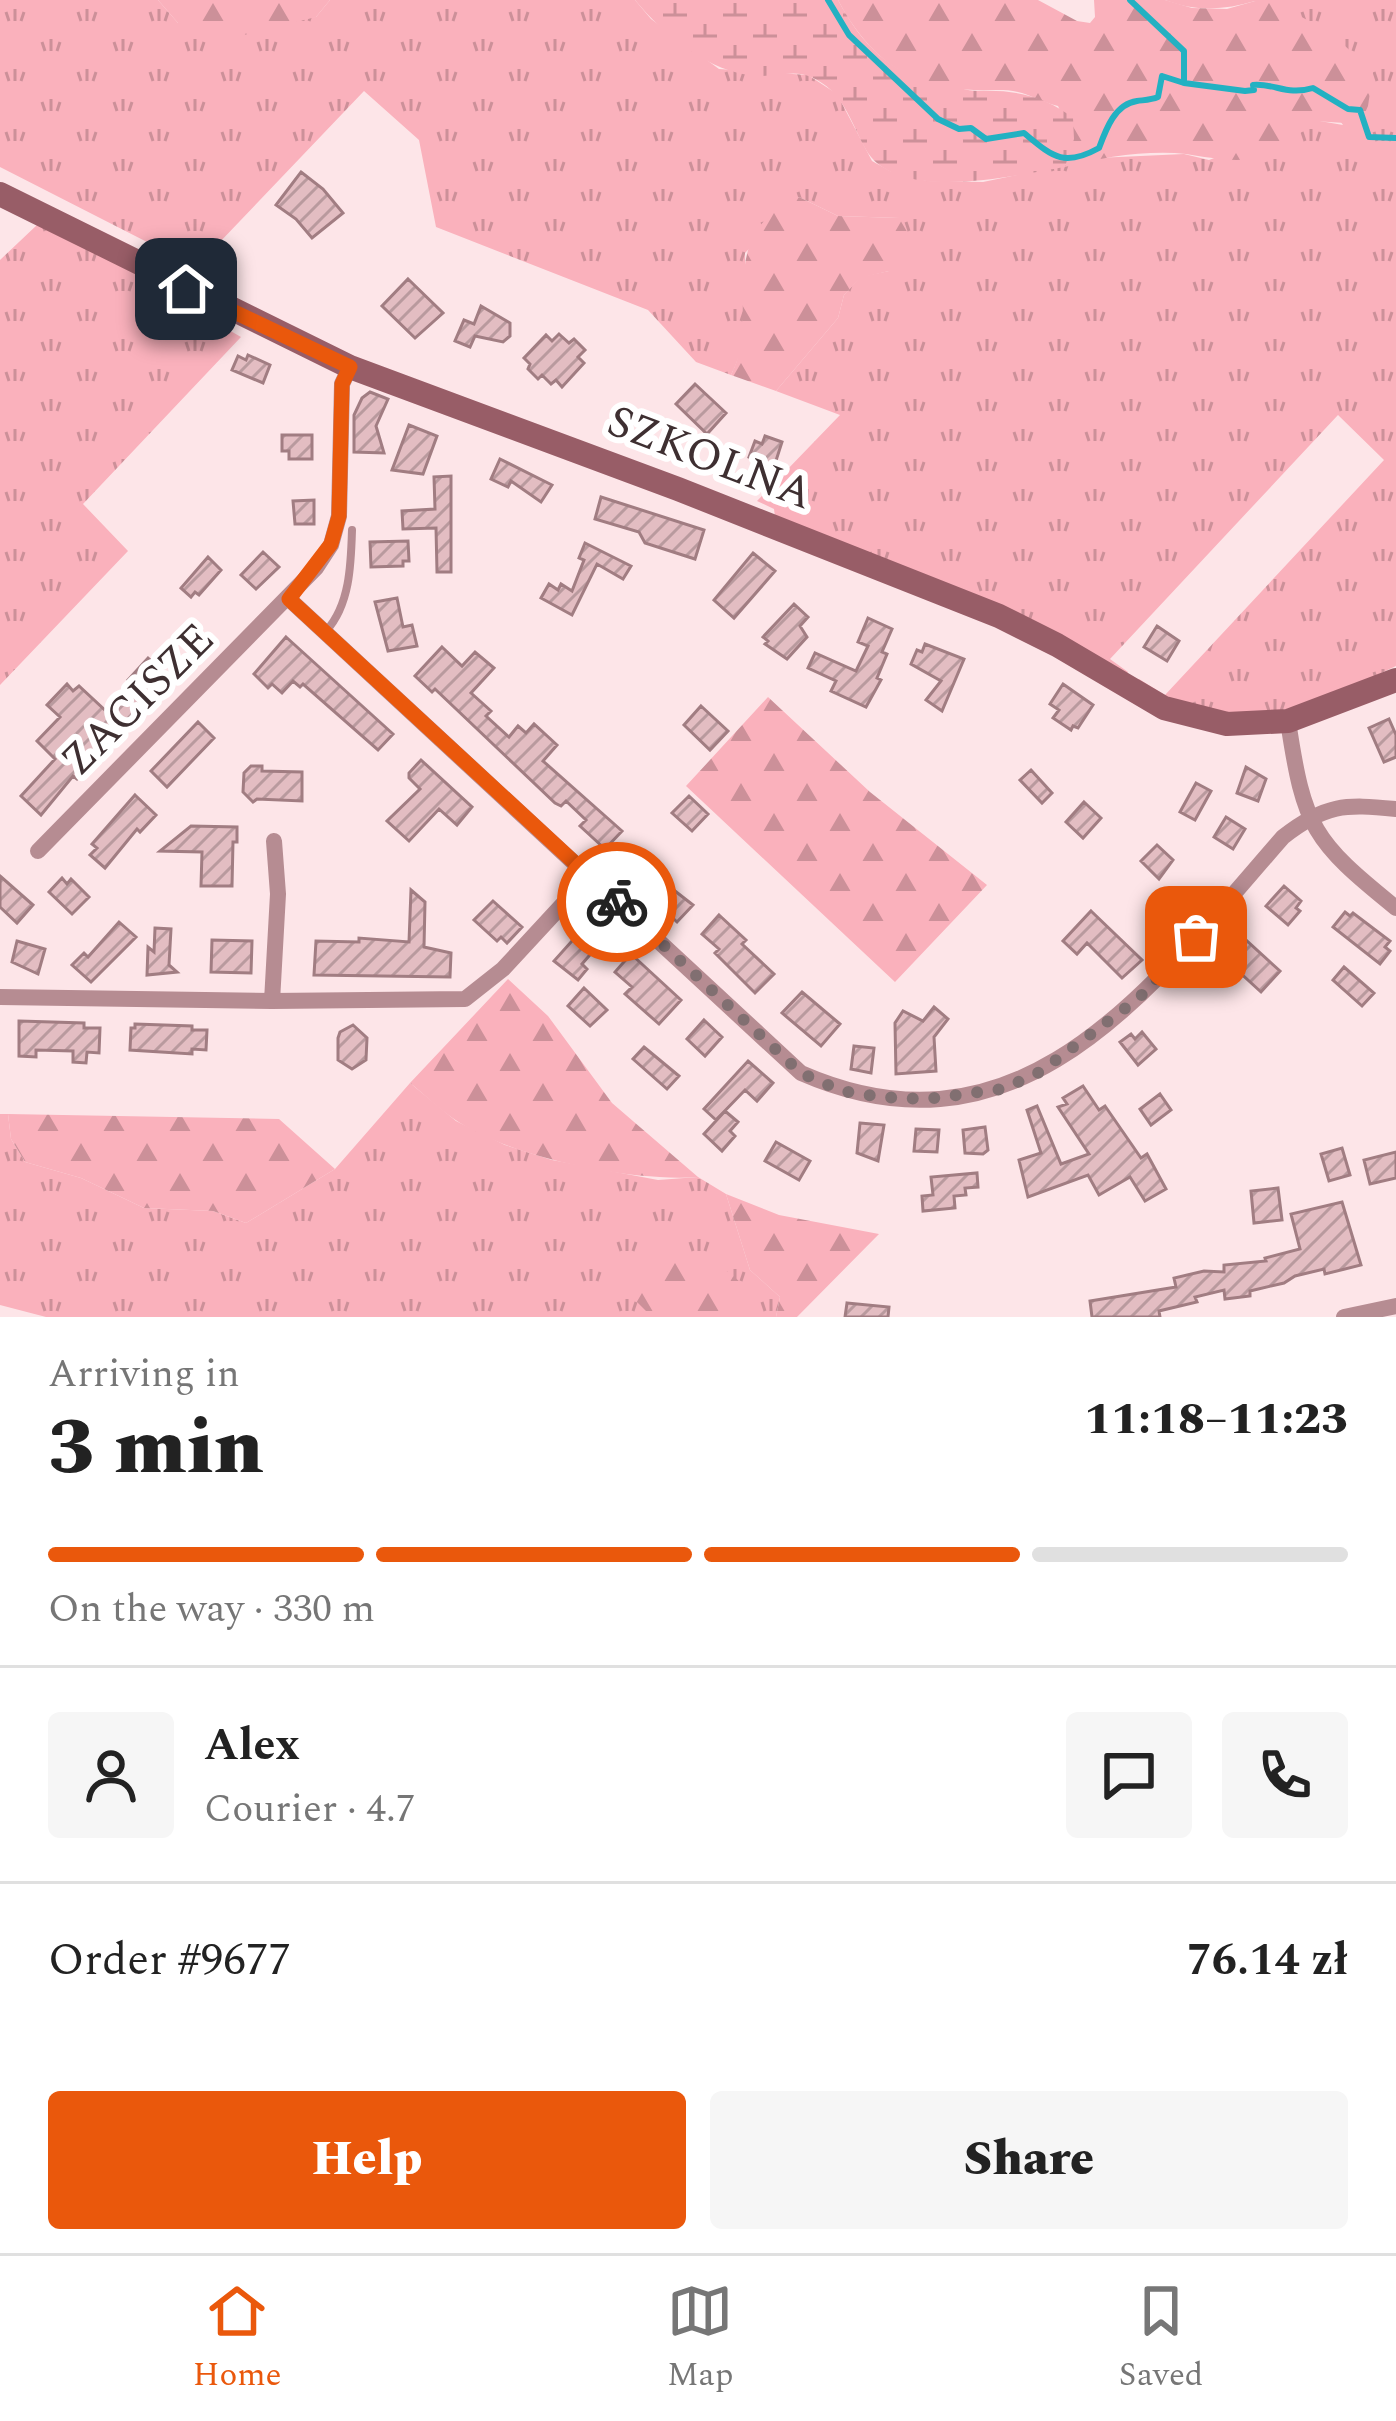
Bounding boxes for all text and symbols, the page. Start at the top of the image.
pin [135,238,237,340]
icon: home [153,256,219,322]
street label: SZKOLNA [597,387,823,529]
street label: ZACISZE [45,607,231,793]
courier [557,842,677,962]
icon: bike [584,869,650,935]
pin [1145,886,1247,988]
icon: bag [1163,904,1229,970]
text: Arriving in [48,1345,240,1404]
text: 11:18–11:23 [1084,1385,1348,1454]
text: 3 min [48,1389,264,1508]
text: On the way · 330 m [48,1580,375,1639]
text: Alex [204,1711,300,1780]
button: person [48,1712,174,1838]
button: chat [1066,1712,1192,1838]
button: phone [1222,1712,1348,1838]
text: Courier · 4.7 [204,1780,415,1839]
text: Order #9677 [48,1926,291,1995]
text: 76.14 zł [1187,1926,1348,1995]
button: Help [48,2091,686,2229]
button: Share [710,2091,1348,2229]
tab: Home [193,2278,282,2400]
tab: Map [667,2278,733,2400]
tab: Saved [1119,2278,1203,2400]

